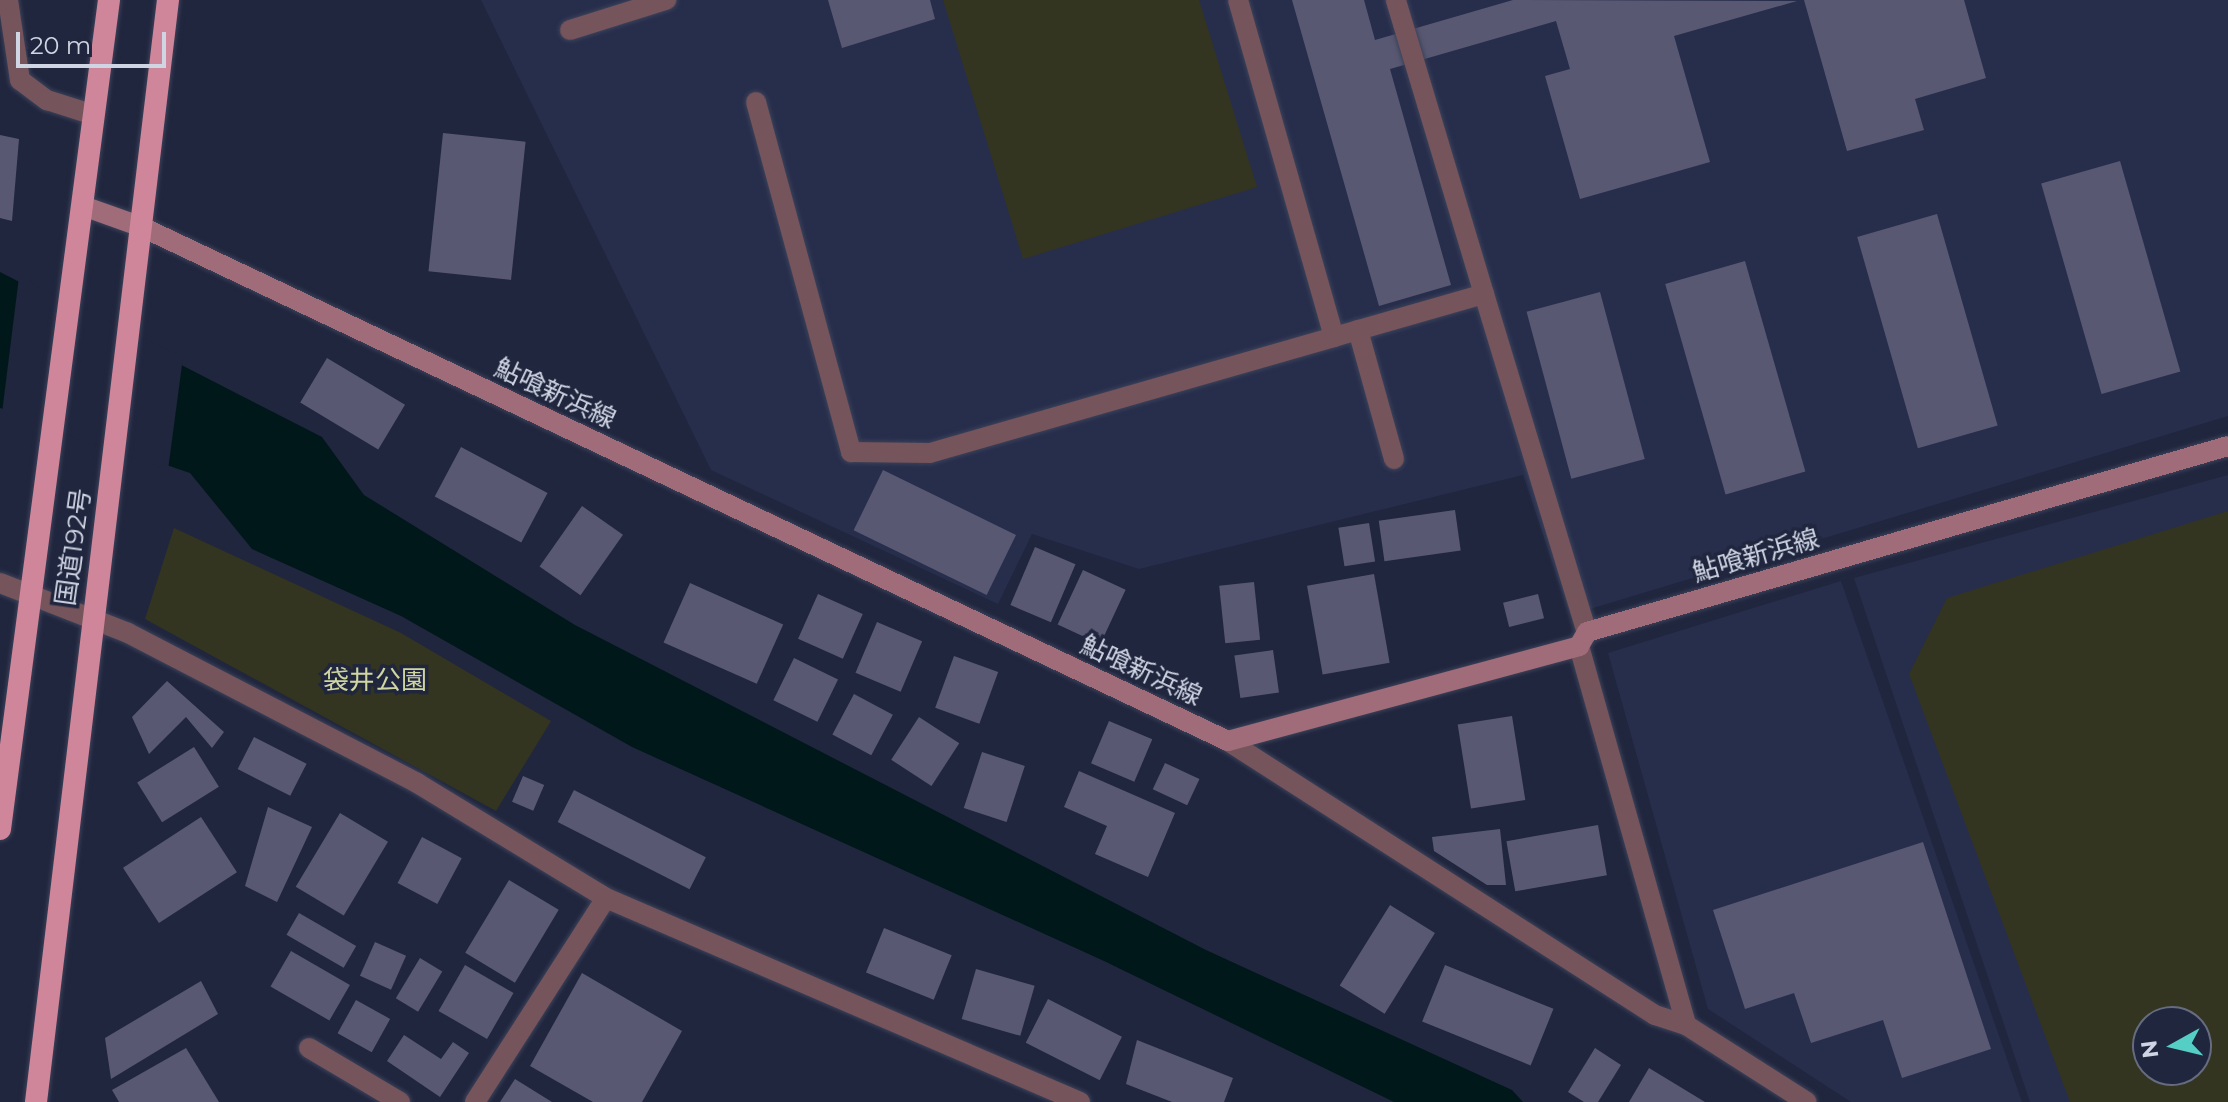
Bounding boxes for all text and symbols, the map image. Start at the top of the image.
scale bar [20,16,170,66]
text: 20 m [30,31,91,60]
street label: 鮎喰新浜線 [489,352,621,436]
street label: 国道192号 [50,486,98,608]
street label: 鮎喰新浜線 [1689,523,1823,589]
street label: 鮎喰新浜線 [1075,629,1207,713]
park label: 袋井公園 [323,665,427,697]
north arrow [2132,1006,2212,1086]
text: N [2135,1038,2164,1060]

